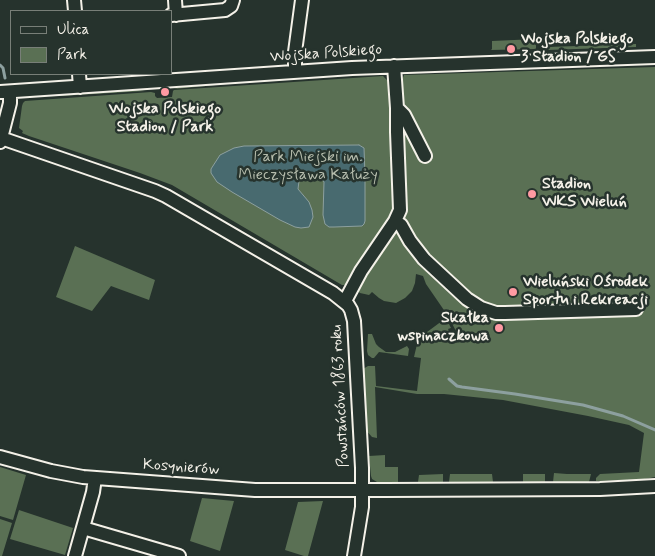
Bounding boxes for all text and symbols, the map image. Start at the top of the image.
legend [10,10,172,75]
text: Ulica [57,20,89,40]
place label: Wojska Polskiego 3 Stadion / GS [521,30,633,68]
street label: Wojska Polskiego [269,41,383,67]
marker: Wojska Polskiego 3 Stadion / GS [505,43,517,55]
text: Park [57,45,87,65]
marker: Wojska Polskiego Stadion / Park [159,86,171,98]
place label: Wojska Polskiego Stadion / Park [109,100,221,138]
park label: Park Miejski im. Mieczysława Kałuży [238,148,378,186]
place label: Stadion WKS Wieluń [542,175,627,213]
marker: Stadion WKS Wieluń [526,188,538,200]
place label: Wieluński Ośrodek Sportu i Rekreacji [523,273,648,311]
marker: Wieluński Ośrodek Sportu i Rekreacji [507,286,519,298]
place label: Skałka wspinaczkowa [397,309,489,347]
marker: Skałka wspinaczkowa [493,322,505,334]
street label: Powstańców 1863 roku [328,324,354,468]
street label: Kosynierów [142,456,220,480]

